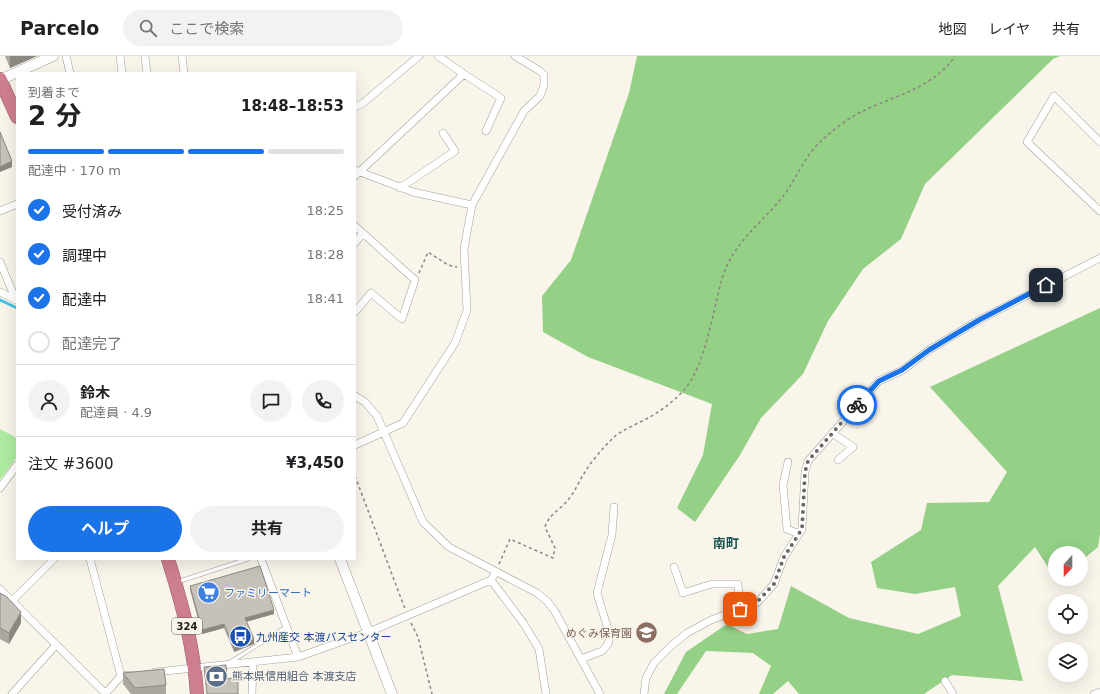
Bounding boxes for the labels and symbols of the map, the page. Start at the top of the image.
pin [1029,268,1063,302]
courier [837,385,877,425]
district label: 南町 [713,536,739,551]
north arrow [1048,546,1088,586]
supermarket icon: ファミリーマート [195,580,221,606]
place label: ファミリーマート [224,587,312,600]
pin [723,592,757,626]
road number: 324 [172,618,202,634]
school or university icon: めぐみ保育園 [634,620,660,646]
bus stop icon: 九州産交 本渡バスセンター [227,624,253,650]
place label: めぐみ保育園 [566,627,632,640]
place label: 九州産交 本渡バスセンター [256,631,392,644]
bank icon: 熊本県信用組合 本渡支店 [203,663,229,689]
place label: 熊本県信用組合 本渡支店 [232,670,357,683]

